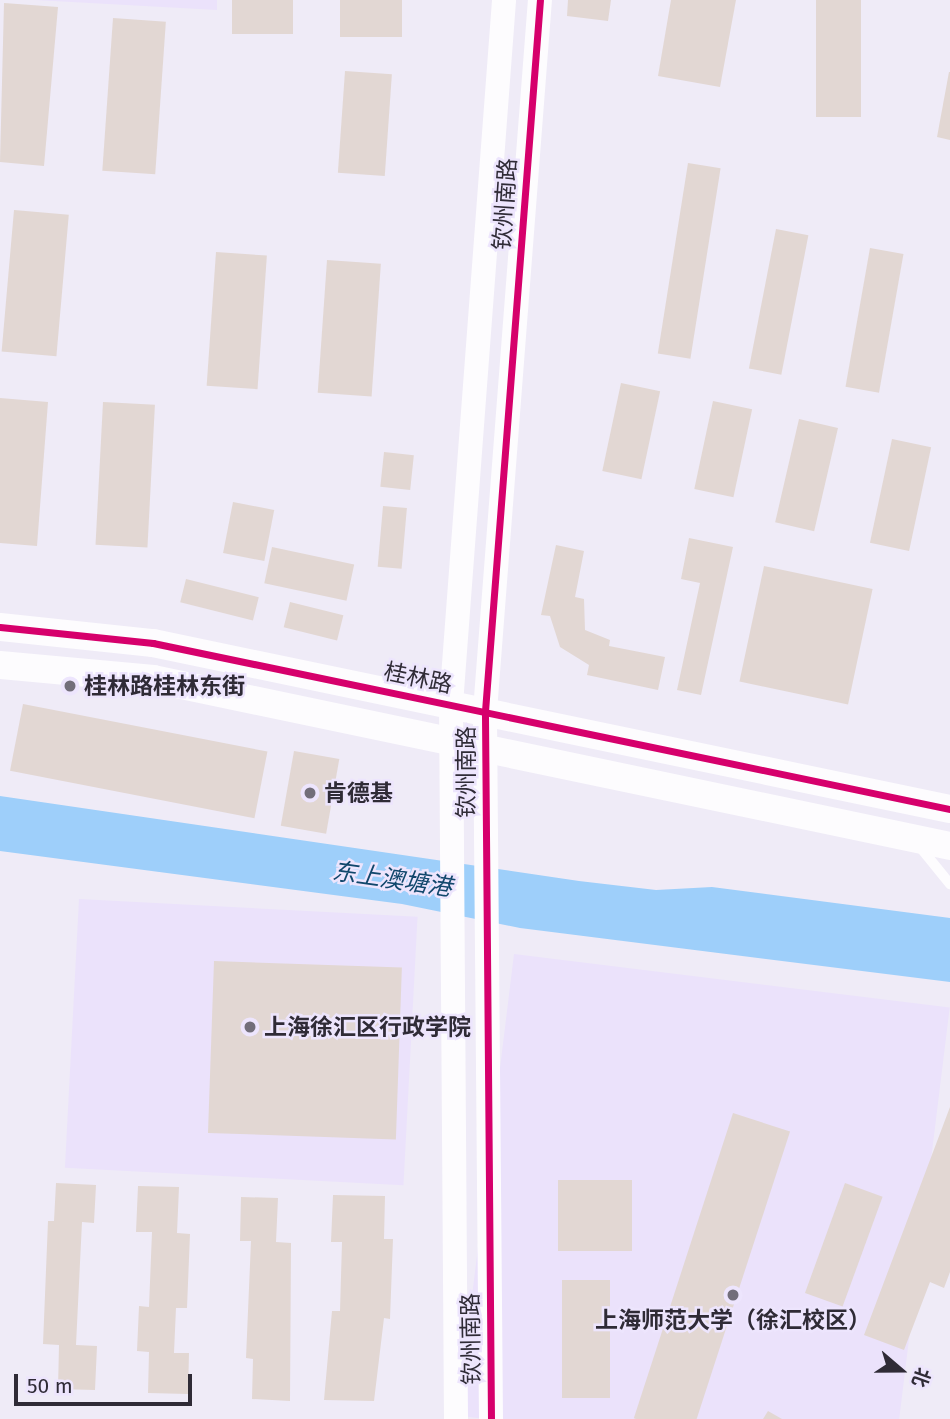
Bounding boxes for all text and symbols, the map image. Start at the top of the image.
street label: 钦州南路 [488,157,522,251]
street label: 桂林路 [381,657,455,699]
place label: 桂林路桂林东街 [84,672,245,700]
marker: 桂林路桂林东街 [62,678,78,694]
street label: 钦州南路 [452,726,480,818]
place label: 肯德基 [324,779,393,807]
marker: 肯德基 [302,785,318,801]
water label: 东上澳塘港 [331,857,453,903]
place label: 上海徐汇区行政学院 [264,1013,471,1041]
marker: 上海徐汇区行政学院 [242,1019,258,1035]
marker: 上海师范大学（徐汇校区） [725,1287,741,1303]
street label: 钦州南路 [456,1293,486,1385]
place label: 上海师范大学（徐汇校区） [595,1306,871,1334]
north arrow [866,1335,936,1405]
scale bar [18,1360,196,1404]
text: 北 [907,1364,935,1390]
text: 50 m [27,1373,73,1399]

